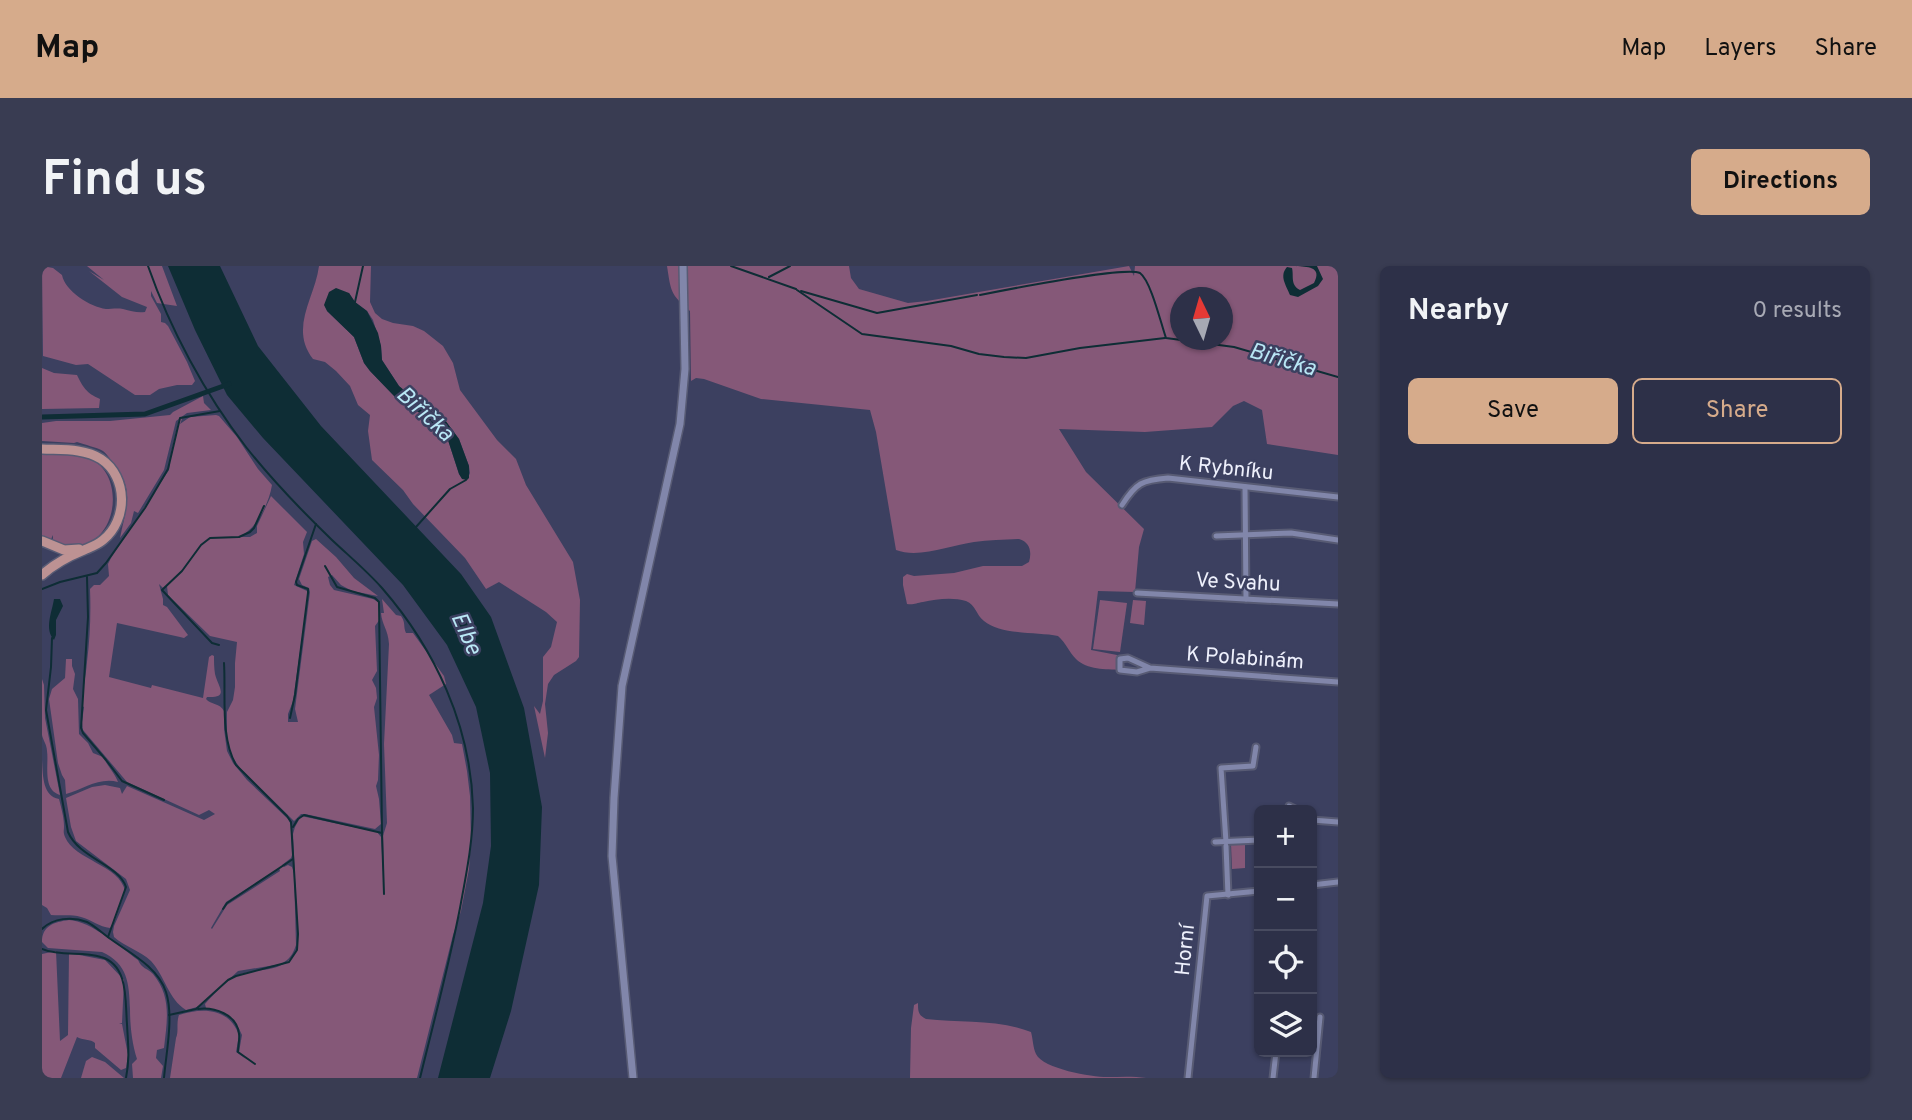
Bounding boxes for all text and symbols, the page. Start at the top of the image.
text: Map [35,28,99,70]
text: Map [1621,34,1666,64]
text: Layers [1704,34,1776,64]
text: Share [1814,34,1877,64]
button: Directions [1691,149,1870,215]
text: Find us [42,151,207,213]
north arrow [1170,287,1233,350]
text: Nearby [1408,293,1509,330]
text: 0 results [1753,297,1842,326]
water label: Biřička [1245,338,1319,384]
button: Save [1408,378,1618,444]
button: Share [1632,378,1842,444]
water label: Biřička [389,381,459,449]
street label: K Rybníku [1177,451,1275,487]
street label: Ve Svahu [1195,567,1281,599]
water label: Elbe [443,608,488,661]
street label: K Polabinám [1185,641,1305,677]
map controls [1254,805,1317,1057]
button: + [1254,805,1317,868]
button: − [1254,868,1317,931]
street label: Horní [1170,921,1202,977]
button: locate [1254,931,1317,994]
button: layers [1254,994,1317,1057]

